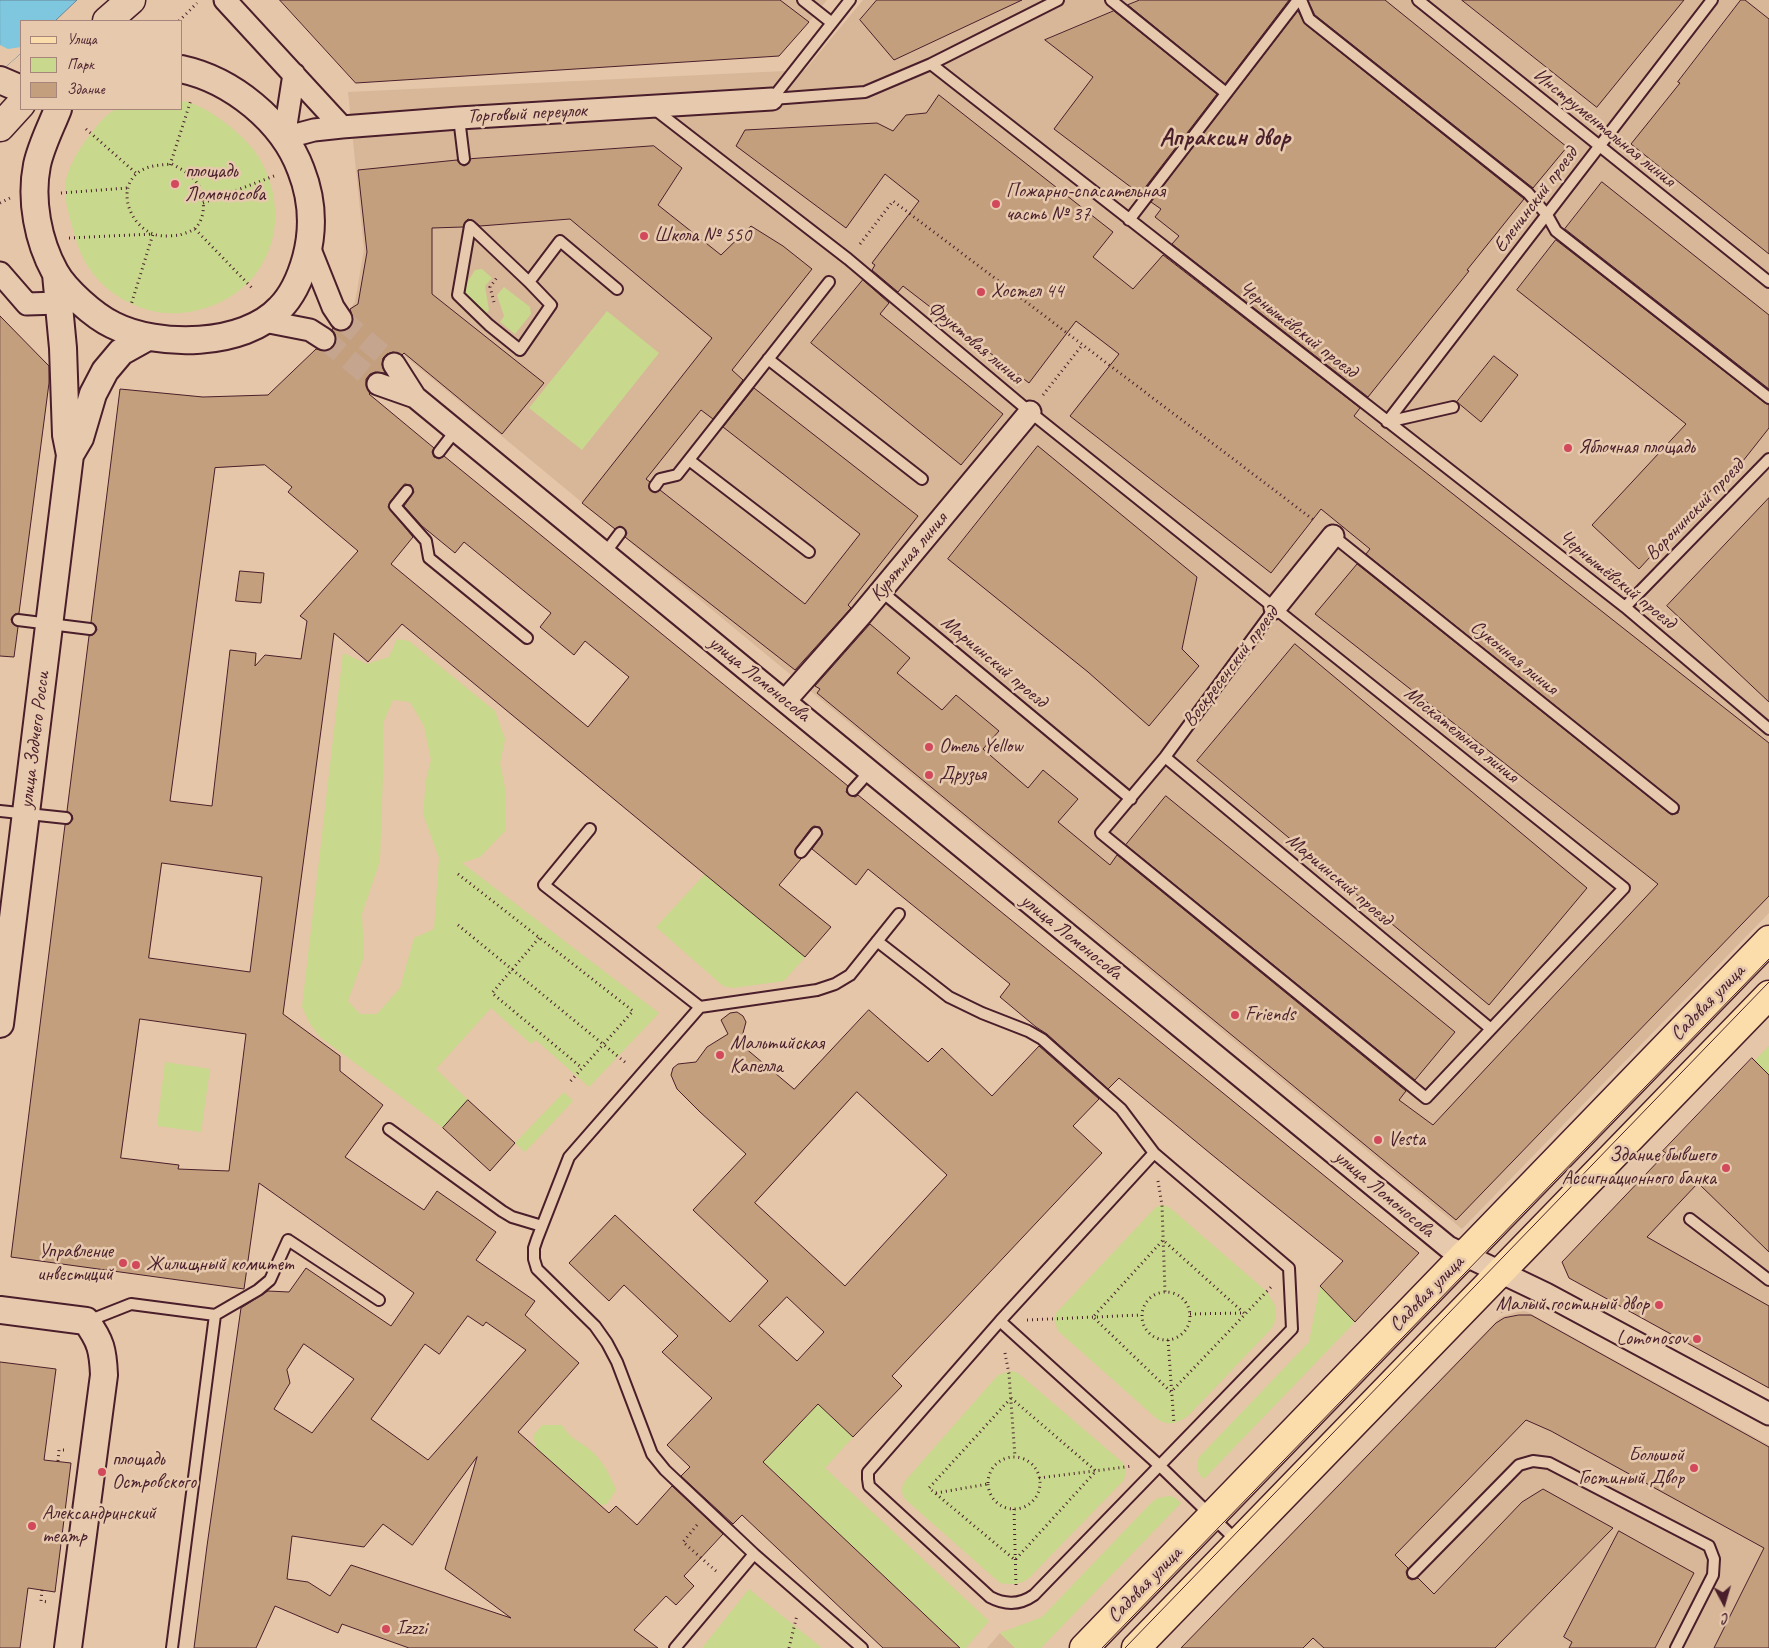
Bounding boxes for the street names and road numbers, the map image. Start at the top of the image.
street label: Инструментальная линия [1528,63,1680,193]
street label: Торговый переулок [467,99,587,129]
street label: Еленинский проезд [1489,142,1583,258]
street label: Чернышёвский проезд [1234,276,1362,384]
street label: Фруктовая линия [922,296,1028,390]
street label: Воронинский проезд [1640,454,1750,566]
street label: Курятная линия [865,508,953,606]
street label: Чернышёвский проезд [1554,525,1680,635]
street label: Воскресенский проезд [1178,602,1284,732]
street label: Мариинский проезд [936,611,1052,713]
street label: Суконная линия [1465,615,1563,701]
street label: улица Ломоносова [703,631,815,727]
street label: улица Зодчего Росси [15,670,55,810]
street label: Москательная линия [1399,682,1523,788]
street label: Мариинский проезд [1281,829,1397,931]
street label: улица Ломоносова [1015,889,1127,985]
street label: Садовая улица [1666,960,1750,1046]
street label: улица Ломоносова [1329,1145,1439,1243]
street label: Садовая улица [1385,1251,1469,1337]
street label: Садовая улица [1103,1542,1187,1628]

